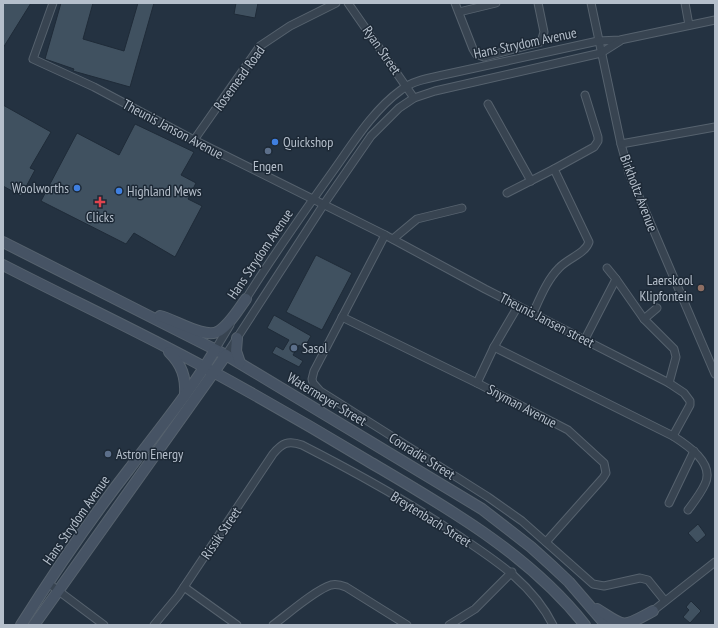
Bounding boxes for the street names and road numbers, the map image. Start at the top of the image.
street label: Ryan Street [359,22,405,78]
street label: Hans Strydom Avenue [472,23,578,63]
street label: Rosemead Road [209,42,269,114]
street label: Theunis Janson Avenue [120,95,227,163]
street label: Birkholtz Avenue [616,152,662,234]
street label: Hans Strydom Avenue [223,205,297,303]
street label: Theunis Jansen street [497,288,597,352]
street label: Watermeyer Street [284,368,370,430]
street label: Snyman Avenue [484,380,560,432]
street label: Conradie Street [386,429,458,483]
street label: Hans Strydom Avenue [38,472,114,568]
street label: Breytenbach Street [387,487,475,551]
street label: Rissik Street [197,503,245,563]

